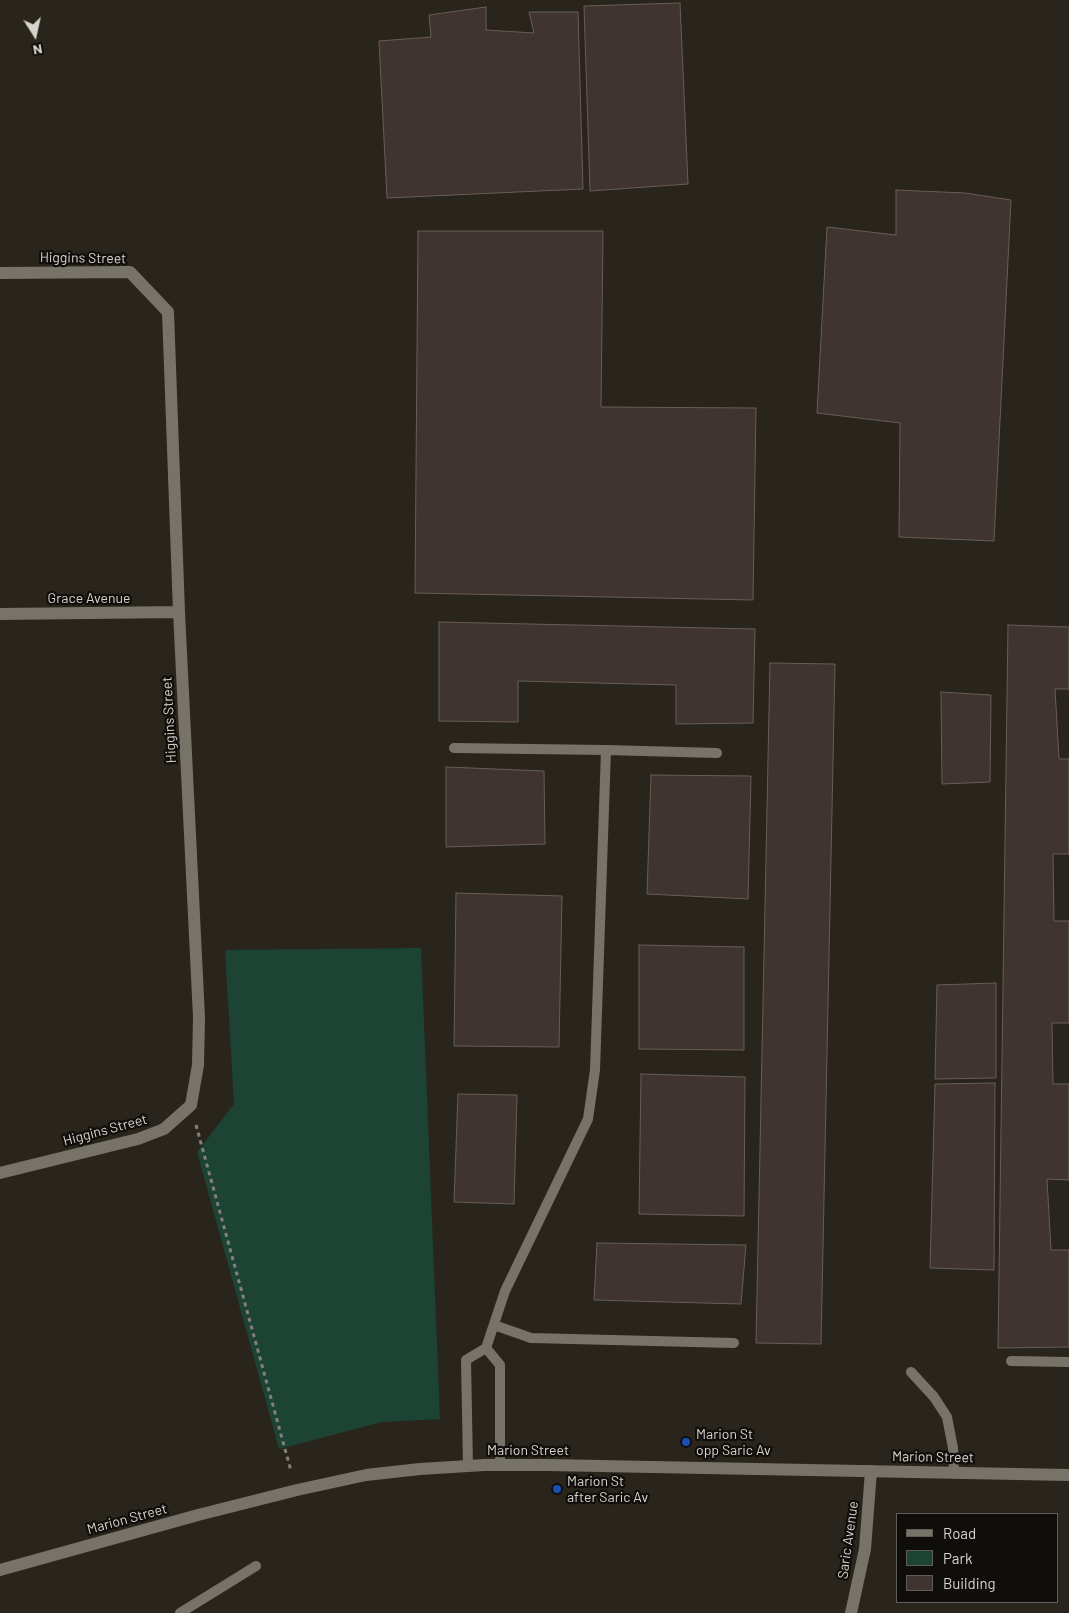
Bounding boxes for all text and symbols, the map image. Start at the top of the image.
north arrow [10,10,60,60]
text: N [32,41,44,59]
street label: Higgins Street [40,249,126,267]
street label: Grace Avenue [48,590,130,606]
street label: Higgins Street [158,676,180,764]
street label: Higgins Street [61,1111,149,1149]
place label: Marion St opp Saric Av [696,1426,771,1458]
marker: Marion St opp Saric Av [680,1436,692,1448]
street label: Marion Street [487,1442,569,1458]
street label: Marion Street [892,1448,974,1466]
place label: Marion St after Saric Av [567,1473,648,1505]
marker: Marion St after Saric Av [551,1483,563,1495]
street label: Marion Street [85,1500,169,1538]
street label: Saric Avenue [834,1500,862,1580]
legend [896,1513,1059,1603]
text: Road [943,1524,976,1542]
text: Park [943,1549,972,1567]
text: Building [943,1574,996,1592]

